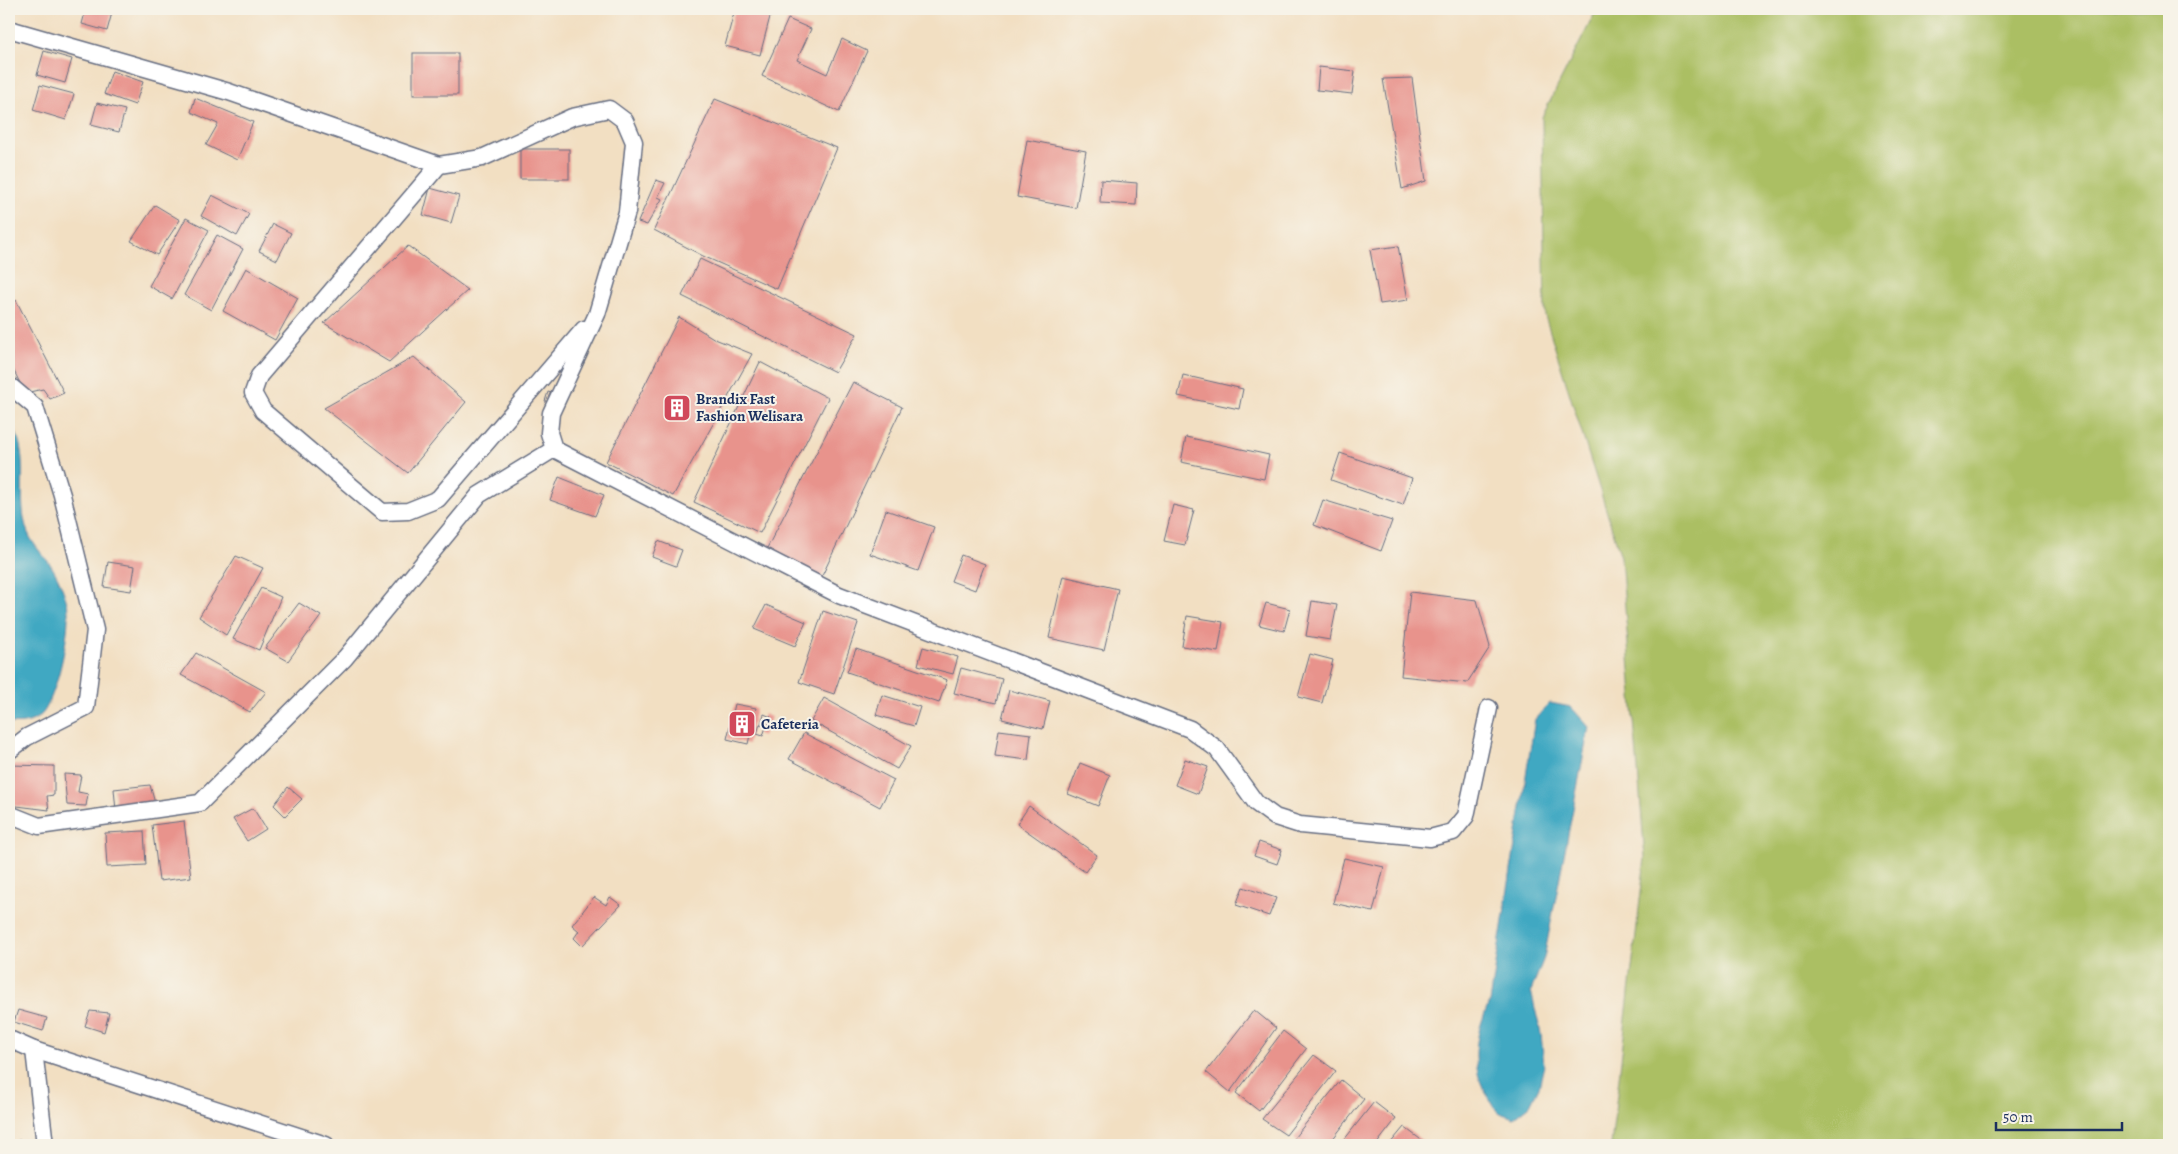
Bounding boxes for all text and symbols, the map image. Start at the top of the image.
place label: Brandix Fast Fashion Welisara [696,389,804,426]
building icon: Brandix Fast Fashion Welisara [662,393,692,423]
building icon: Cafeteria [727,709,757,739]
place label: Cafeteria [761,714,820,734]
scale bar [1996,1099,2122,1131]
text: 50 m [2003,1107,2033,1127]

